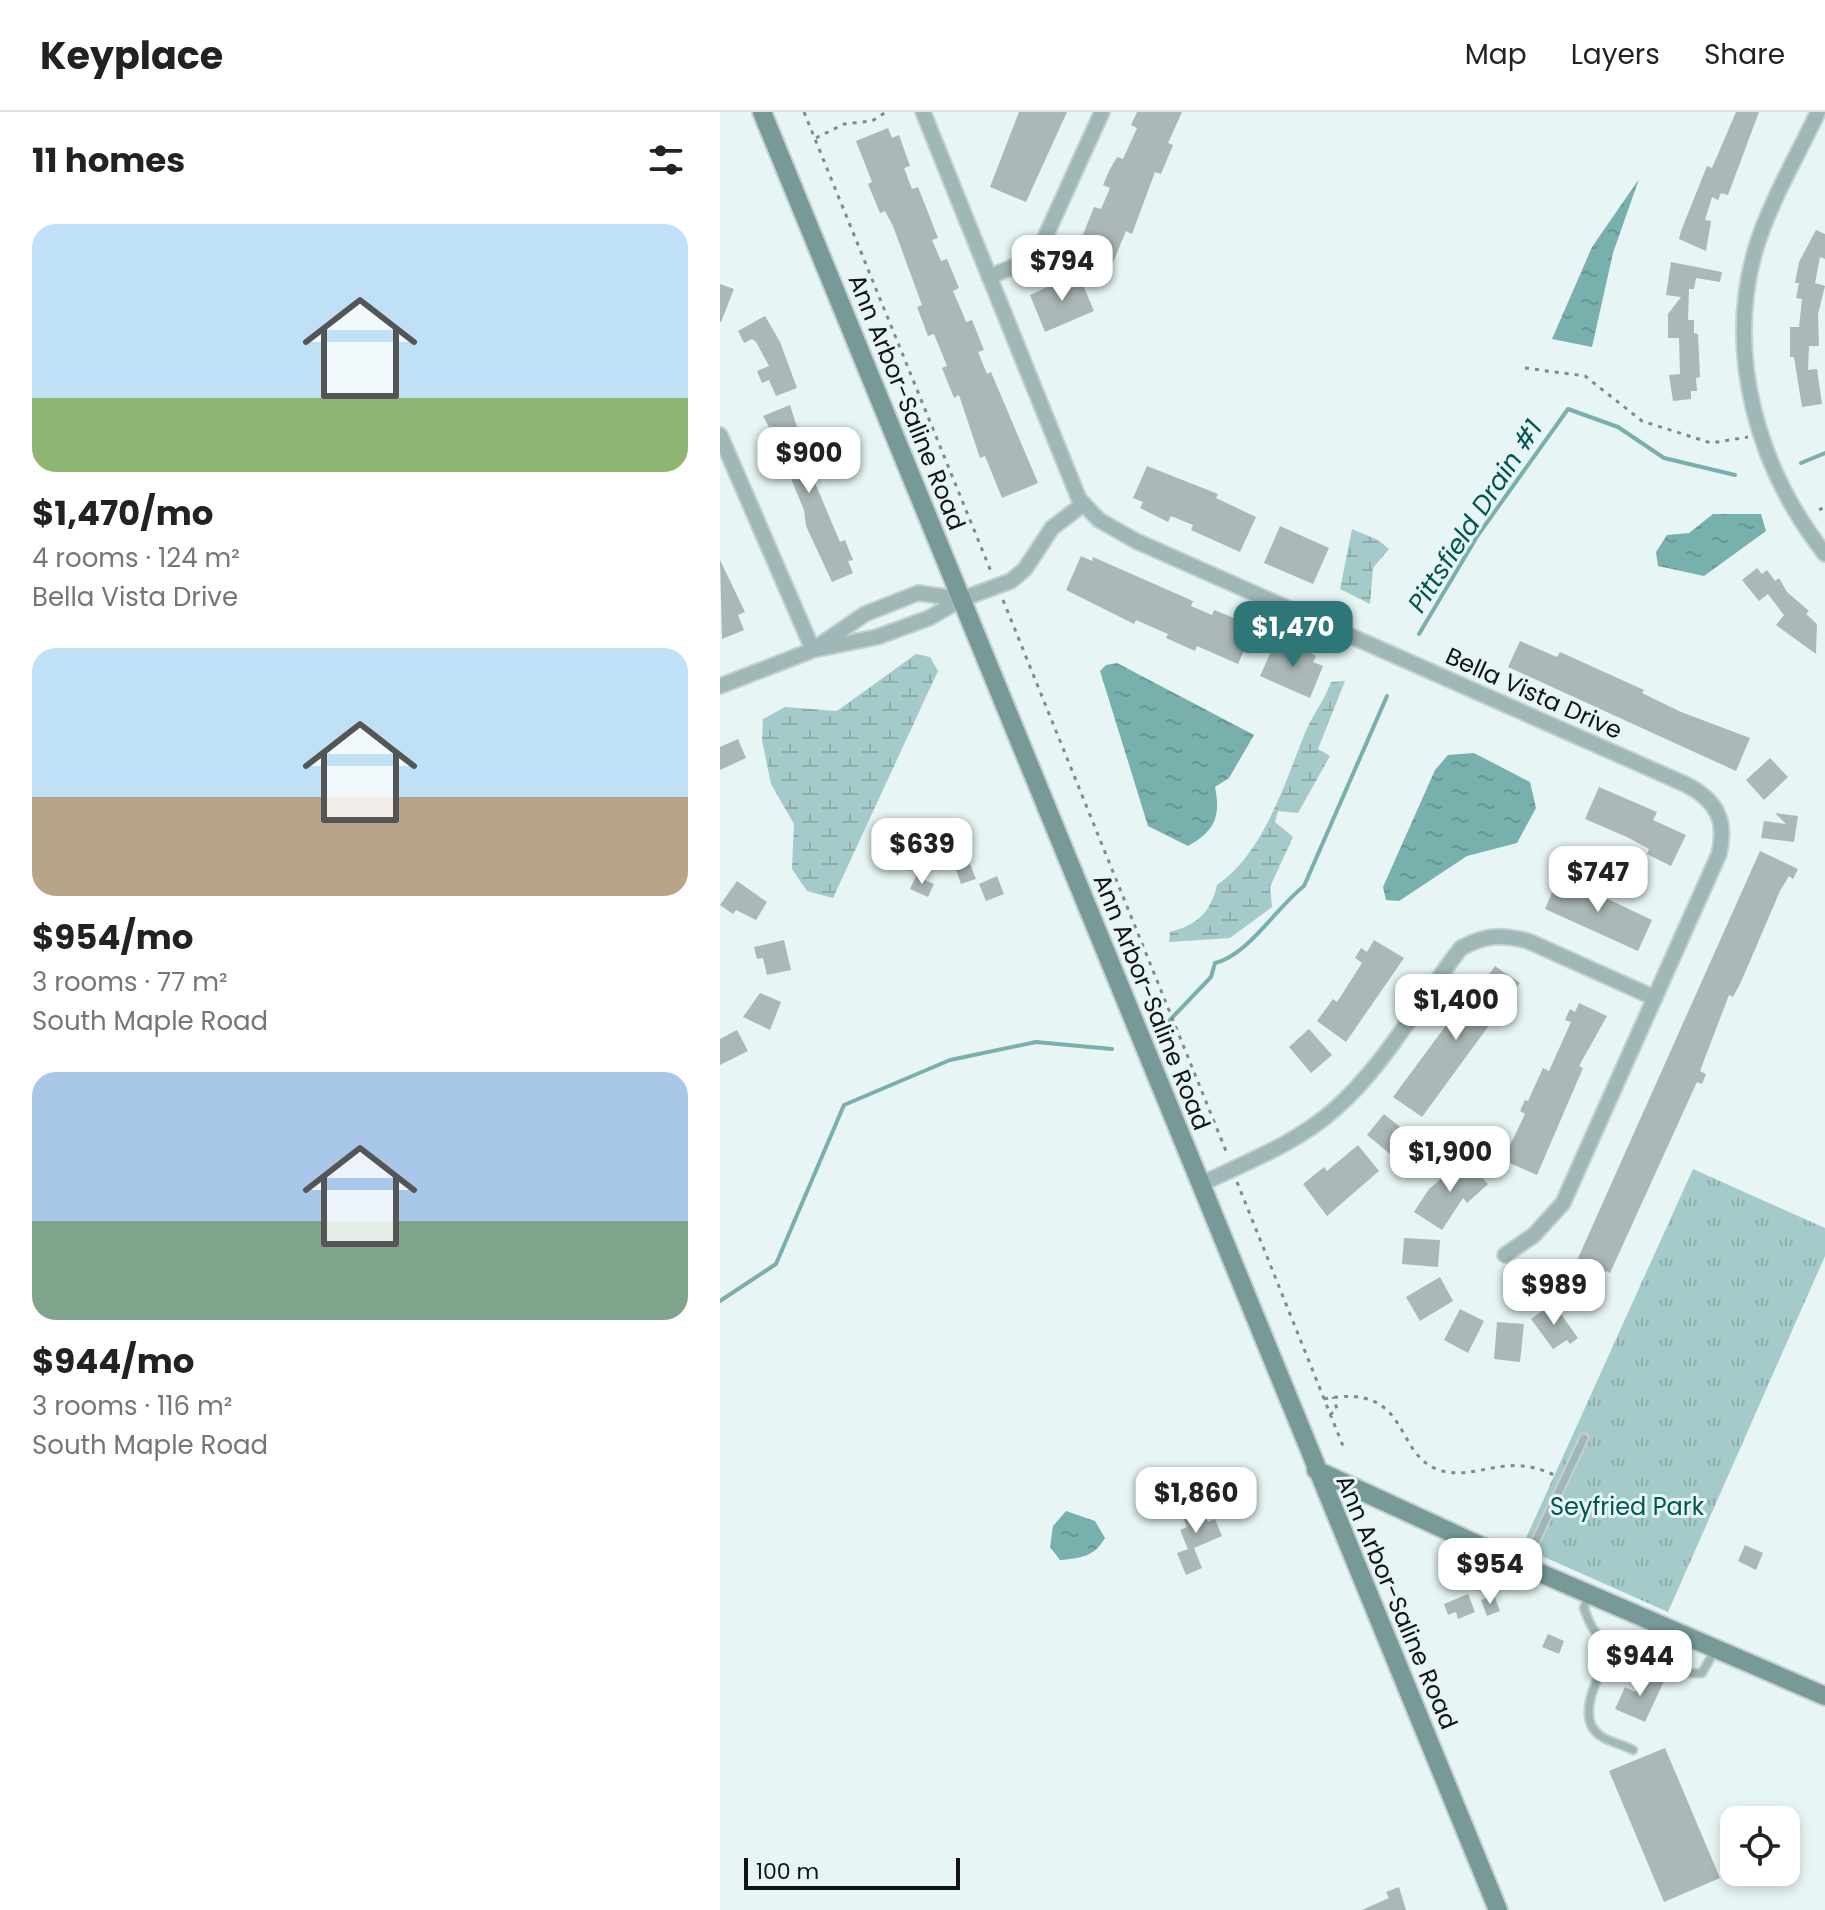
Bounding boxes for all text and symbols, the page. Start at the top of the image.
text: Keyplace [40,29,223,82]
text: Map [1465,35,1527,74]
text: Layers [1571,35,1660,74]
text: Share [1704,35,1785,74]
text: 11 homes [32,136,185,184]
icon: filters [644,138,688,182]
pin: $794 [1015,235,1109,303]
text: $794 [1030,243,1094,279]
street label: Ann Arbor-Saline Road [841,269,973,535]
icon: home [288,276,432,420]
water label: Pittsfield Drain #1 [1399,413,1551,619]
pin: $900 [762,427,856,495]
text: $900 [775,435,843,471]
text: $1,470/mo [32,489,213,537]
text: 4 rooms · 124 m² [32,540,240,576]
text: Bella Vista Drive [32,579,238,615]
pin: $1,470 [1228,601,1358,669]
text: $1,470 [1252,609,1334,645]
street label: Bella Vista Drive [1440,639,1628,747]
icon: home [288,700,432,844]
pin: $639 [875,818,969,886]
text: $639 [889,826,955,862]
pin: $747 [1551,846,1645,914]
text: $747 [1567,854,1629,890]
street label: Ann Arbor-Saline Road [1086,869,1218,1135]
text: $954/mo [32,913,193,961]
text: 3 rooms · 77 m² [32,964,228,1000]
pin: $1,400 [1391,974,1521,1042]
text: $1,400 [1413,982,1499,1018]
text: South Maple Road [32,1003,268,1039]
icon: home [288,1124,432,1268]
pin: $1,900 [1385,1126,1515,1194]
text: $1,900 [1408,1134,1492,1170]
pin: $989 [1507,1259,1601,1327]
text: $989 [1521,1267,1587,1303]
text: $944/mo [32,1337,194,1385]
text: 3 rooms · 116 m² [32,1388,232,1424]
text: South Maple Road [32,1427,268,1463]
pin: $1,860 [1131,1467,1261,1535]
street label: Ann Arbor-Saline Road [1328,1470,1466,1734]
text: $1,860 [1154,1475,1238,1511]
park label: Seyfried Park [1550,1490,1705,1523]
pin: $954 [1443,1538,1537,1606]
text: $954 [1456,1546,1524,1582]
pin: $944 [1593,1630,1687,1698]
text: $944 [1606,1638,1674,1674]
map controls [1720,1806,1800,1886]
button: locate [1720,1806,1800,1886]
scale bar [744,1854,960,1890]
text: 100 m [756,1856,819,1887]

